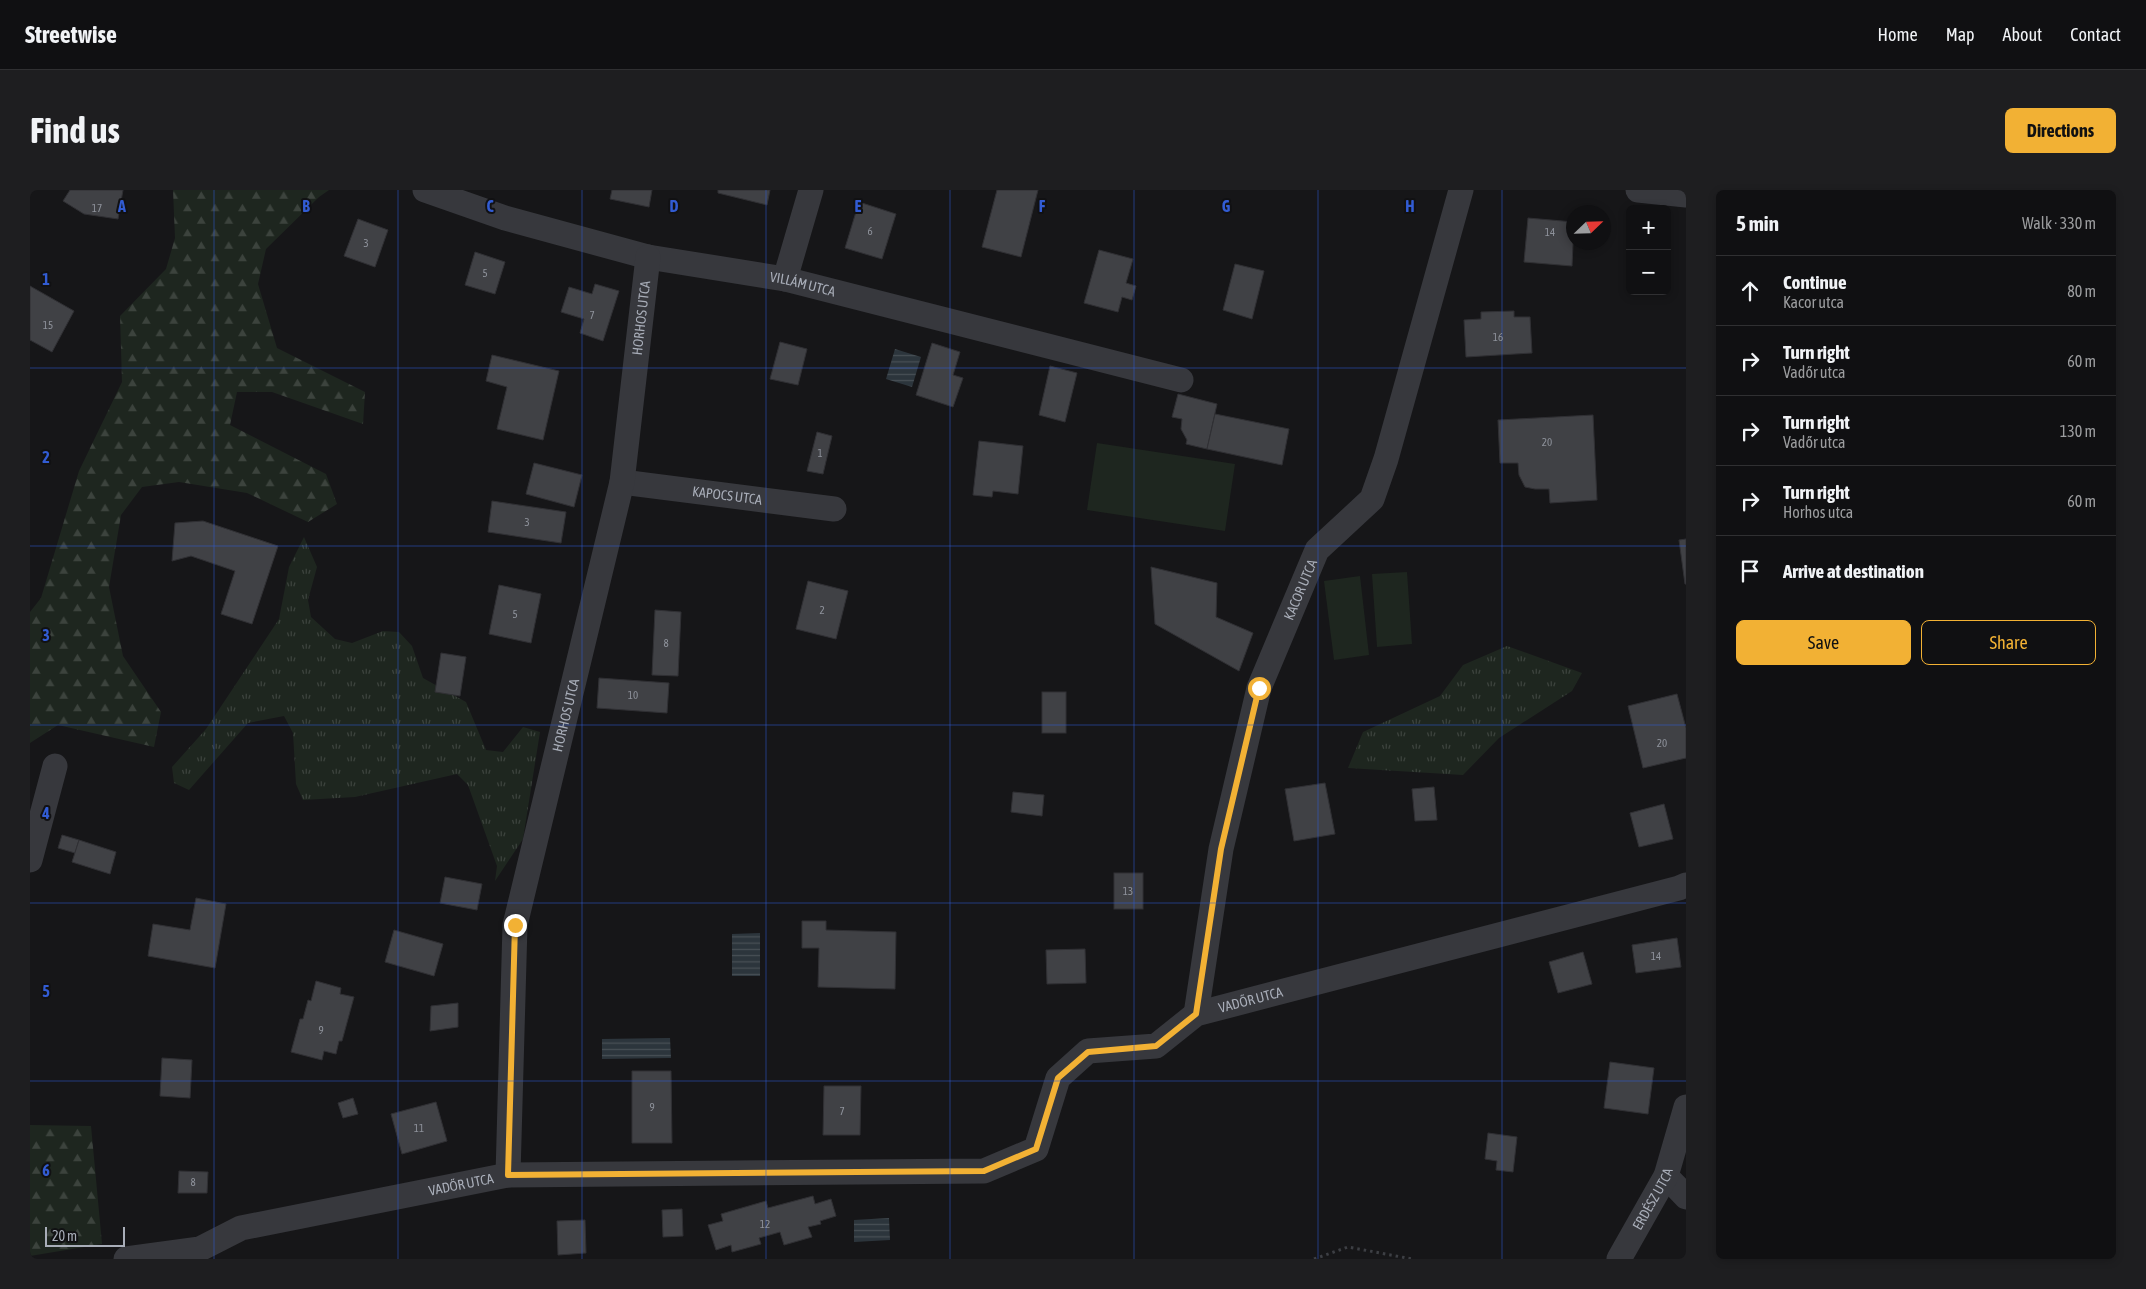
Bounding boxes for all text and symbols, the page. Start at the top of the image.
text: Streetwise [25,21,117,48]
text: Home [1878,24,1918,45]
text: Map [1946,24,1975,45]
text: About [2003,24,2042,45]
text: Contact [2070,24,2121,45]
button: Directions [2005,108,2116,153]
text: Find us [30,110,120,150]
text: A [117,197,126,215]
text: B [302,197,310,215]
text: C [486,197,494,215]
text: D [670,197,679,215]
text: E [855,197,862,215]
text: F [1039,197,1046,215]
text: G [1222,197,1231,215]
text: H [1405,197,1415,215]
house number: 17 [92,202,102,214]
north arrow [1566,205,1611,250]
map controls [1626,205,1671,295]
button: + [1626,205,1671,250]
text: 5 min [1736,211,1779,235]
text: Walk · 330 m [2022,214,2096,232]
house number: 6 [867,225,873,237]
house number: 14 [1545,226,1555,238]
house number: 3 [363,237,369,249]
button: − [1626,250,1671,295]
house number: 5 [482,267,488,279]
street label: VILLÁM UTCA [769,269,837,300]
text: 1 [42,270,50,288]
text: Continue [1783,271,1847,293]
icon: ahead [1736,277,1764,305]
street label: HORHOS UTCA [629,280,653,356]
text: 80 m [2067,282,2096,300]
text: Kacor utca [1783,293,1844,311]
house number: 7 [589,309,595,321]
house number: 15 [43,319,53,331]
house number: 16 [1493,331,1503,343]
text: Turn right [1783,341,1850,363]
icon: right [1736,347,1764,375]
text: 60 m [2067,352,2096,370]
text: Vadőr utca [1783,363,1845,381]
text: Turn right [1783,411,1850,433]
icon: right [1736,417,1764,445]
text: 130 m [2060,422,2096,440]
text: Vadőr utca [1783,433,1845,451]
house number: 20 [1542,436,1552,448]
house number: 1 [817,447,823,459]
text: 2 [42,448,50,466]
text: Turn right [1783,481,1850,503]
street label: KAPOCS UTCA [691,483,763,508]
icon: right [1736,487,1764,515]
text: 60 m [2067,492,2096,510]
text: Horhos utca [1783,503,1853,521]
house number: 3 [524,516,530,528]
street label: KACOR UTCA [1281,557,1320,622]
icon: arrive [1736,557,1764,585]
text: Arrive at destination [1783,560,1924,582]
house number: 2 [819,604,825,616]
house number: 5 [512,608,518,620]
button: Save [1736,620,1911,665]
button: Share [1921,620,2096,665]
text: 3 [42,626,50,644]
house number: 8 [663,637,669,649]
street label: HORHOS UTCA [549,677,582,753]
route start [1248,677,1271,700]
house number: 10 [628,689,638,701]
house number: 20 [1657,737,1667,749]
text: 4 [41,804,50,822]
house number: 13 [1123,885,1133,897]
route end [504,914,527,937]
house number: 14 [1651,950,1661,962]
text: 5 [42,982,50,1000]
street label: VADŐR UTCA [1217,984,1285,1016]
house number: 9 [318,1024,324,1036]
house number: 9 [649,1101,655,1113]
house number: 7 [839,1105,845,1117]
house number: 11 [414,1122,424,1134]
text: 6 [42,1161,50,1179]
street label: ERDÉSZ UTCA [1629,1166,1676,1233]
street label: VADŐR UTCA [427,1170,495,1199]
house number: 8 [190,1176,196,1188]
house number: 12 [760,1218,770,1230]
scale bar [45,1224,125,1247]
text: 20 m [52,1228,77,1244]

